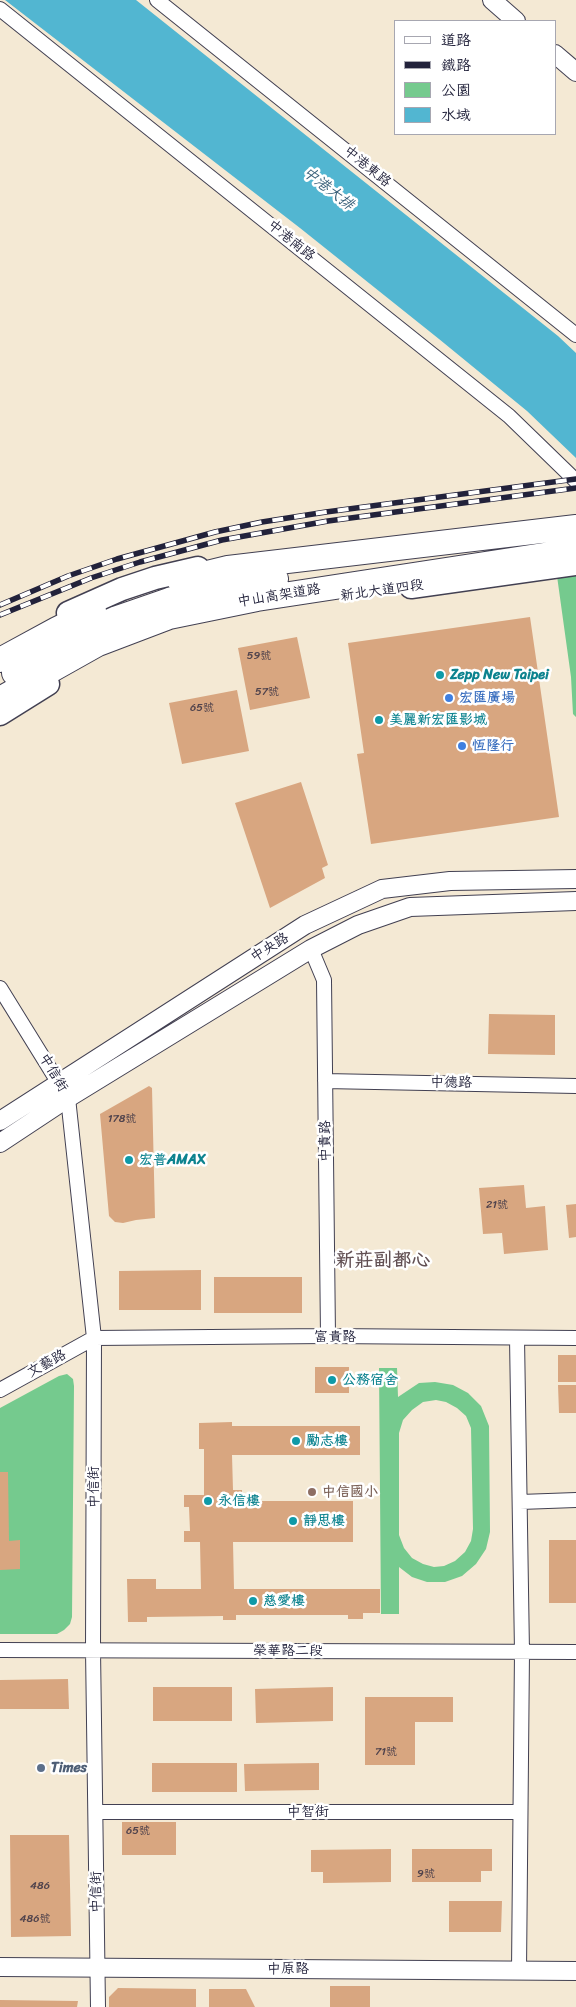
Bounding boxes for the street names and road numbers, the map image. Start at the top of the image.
street label: 中港東路 [340,143,394,191]
street label: 中港南路 [264,217,318,265]
street label: 新北大道四段 [339,577,425,605]
street label: 中山高架道路 [236,581,322,611]
street label: 中央路 [248,930,292,966]
street label: 中信街 [35,1051,71,1095]
street label: 中德路 [430,1074,472,1092]
street label: 中貴路 [317,1120,335,1162]
street label: 富貴路 [314,1329,356,1345]
street label: 文藝路 [25,1346,69,1382]
street label: 中信街 [86,1466,102,1508]
street label: 榮華路二段 [253,1643,323,1659]
street label: 中智街 [287,1804,329,1820]
street label: 中信街 [88,1871,106,1913]
street label: 中原路 [267,1961,309,1977]

